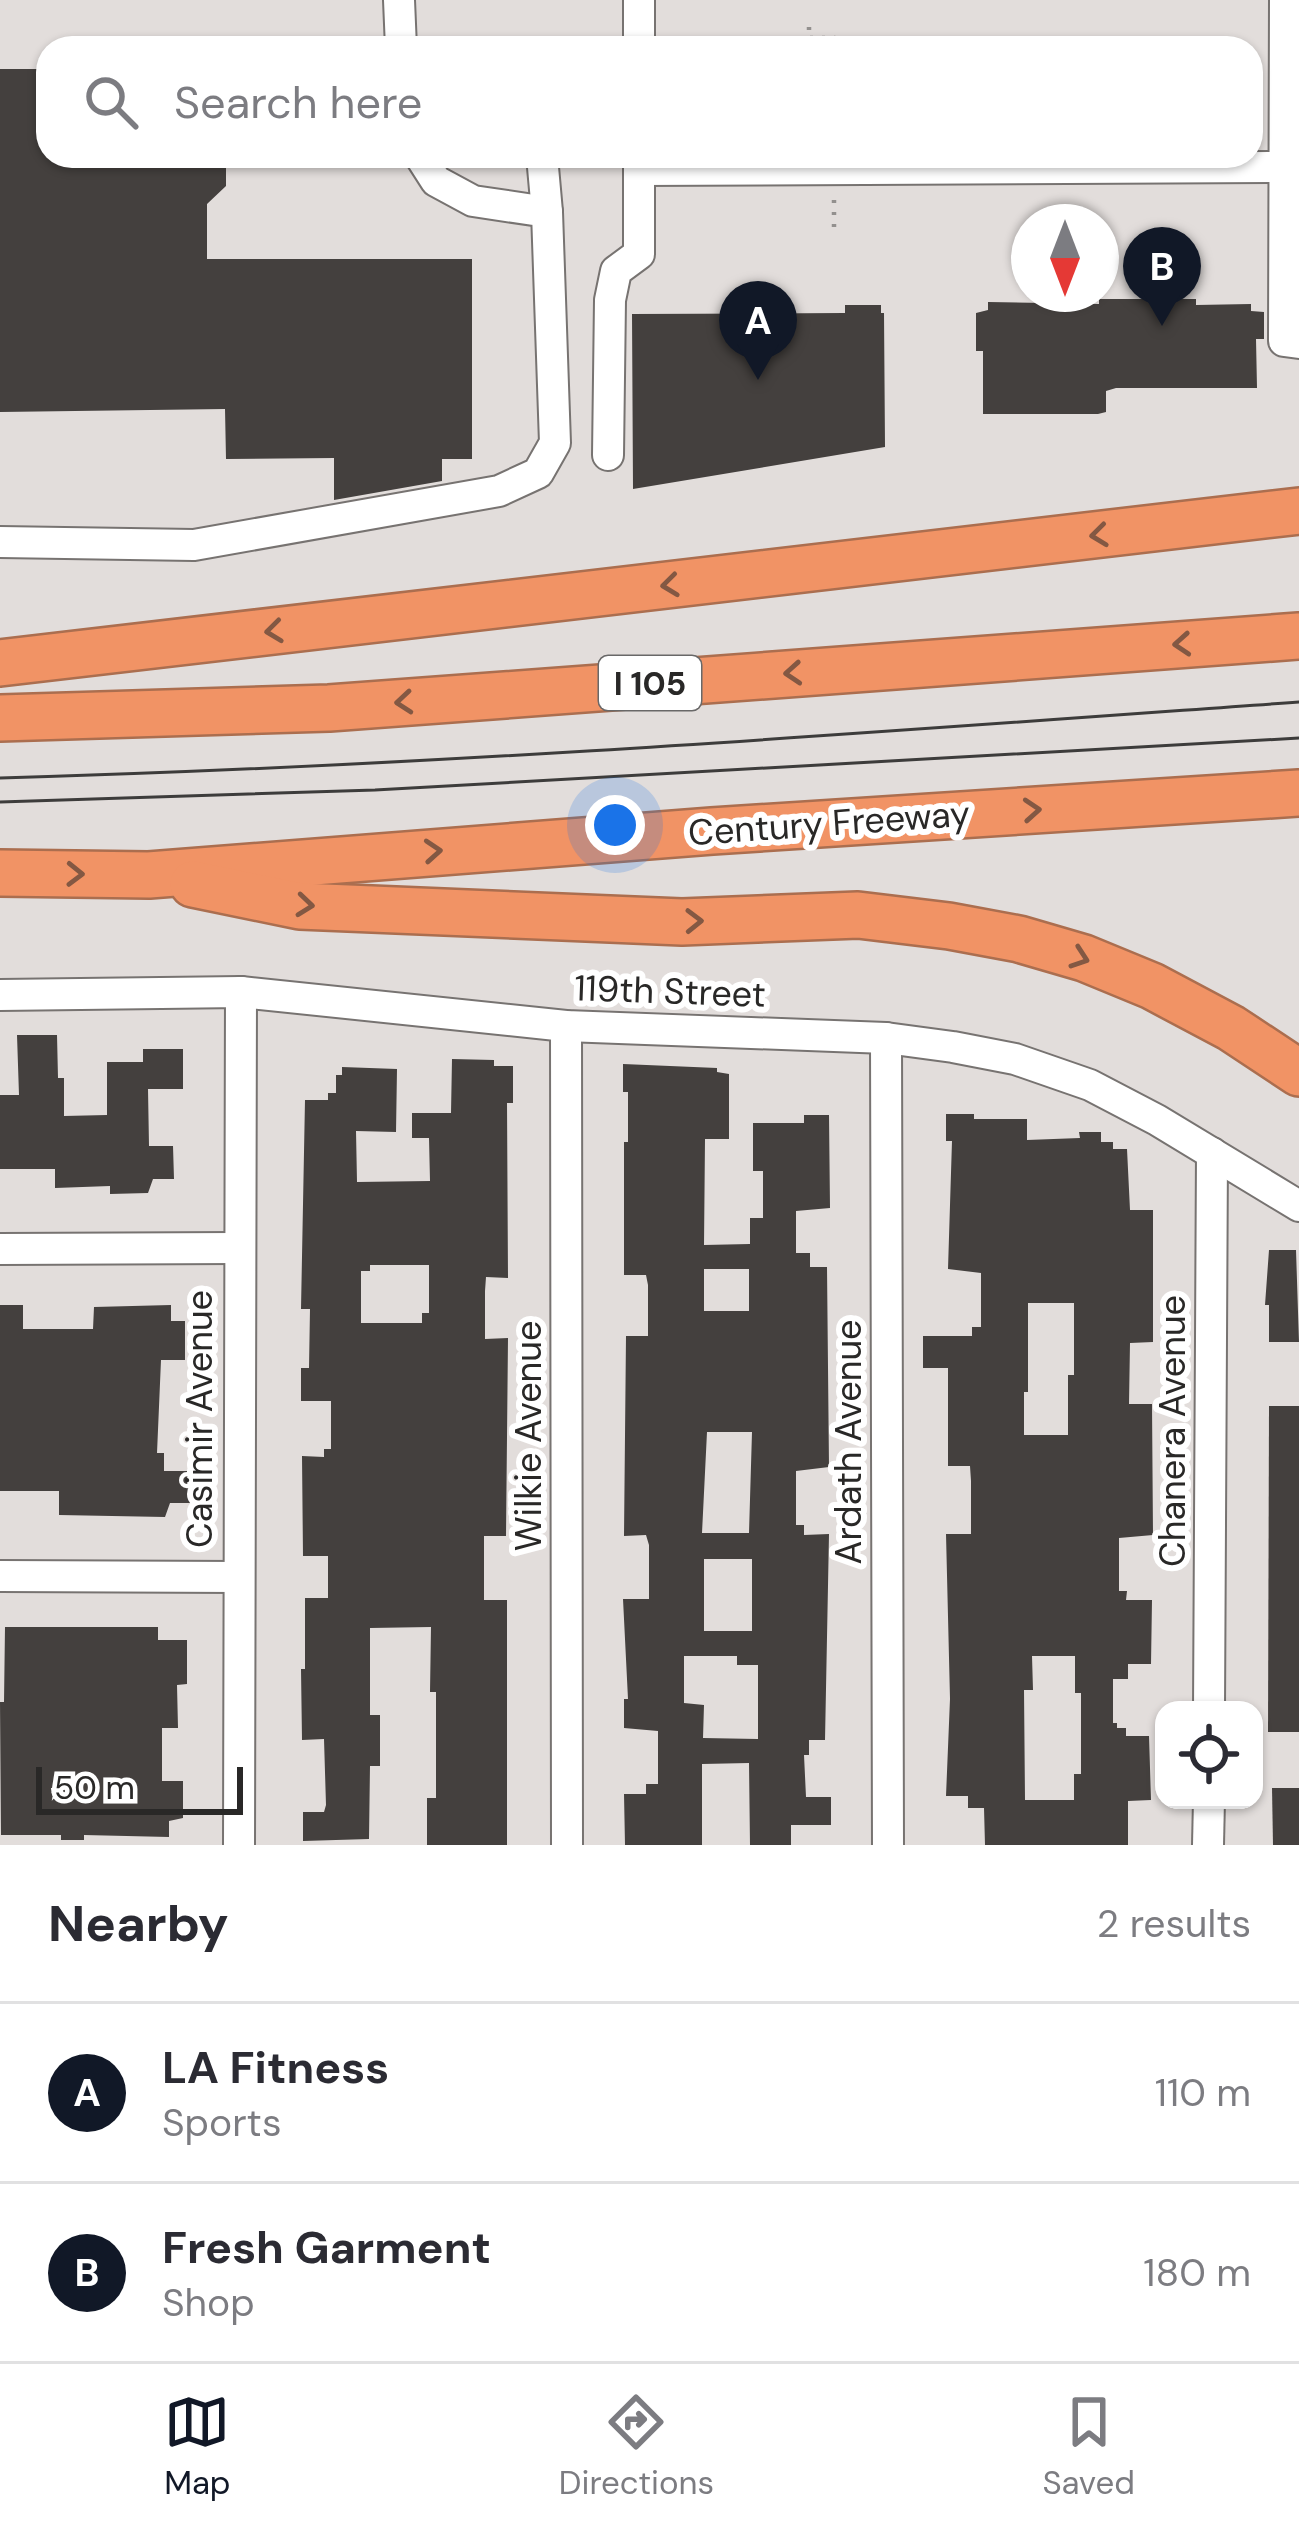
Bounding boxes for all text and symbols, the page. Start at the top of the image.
search box [36,36,1263,168]
icon: search [78,69,144,135]
text: Search here [174,73,422,132]
north arrow [1011,204,1119,312]
pin: B [1123,227,1201,326]
pin: A [719,281,797,380]
one-way arrow [1090,521,1109,547]
one-way arrow [660,572,679,597]
one-way arrow [264,618,284,644]
one-way arrow [1172,631,1191,657]
road number: I 105 [599,656,701,710]
one-way arrow [783,659,802,685]
one-way arrow [395,689,414,715]
street label: Century Freeway [686,790,972,856]
your location [585,795,645,855]
one-way arrow [1023,798,1042,824]
one-way arrow [424,838,443,864]
one-way arrow [67,861,85,887]
one-way arrow [296,892,315,917]
one-way arrow [686,909,704,935]
one-way arrow [1069,943,1090,968]
street label: 119th Street [573,964,767,1018]
street label: Casimir Avenue [176,1290,223,1548]
street label: Chanera Avenue [1149,1295,1196,1567]
street label: Ardath Avenue [825,1320,872,1564]
street label: Wilkie Avenue [505,1321,552,1551]
map controls [1155,1701,1263,1809]
button: locate [1155,1701,1263,1809]
scale bar [36,1761,243,1814]
text: 50 m [54,1766,135,1809]
text: Nearby [48,1890,229,1957]
text: 2 results [1097,1898,1251,1949]
text: LA Fitness [162,2038,389,2097]
text: A [73,2067,101,2118]
text: 110 m [1155,2067,1251,2118]
text: Sports [162,2097,281,2148]
text: Fresh Garment [162,2218,491,2277]
text: B [75,2247,99,2298]
text: 180 m [1143,2247,1251,2298]
text: Shop [162,2277,255,2328]
tab: Map [164,2389,231,2504]
tab: Directions [559,2389,714,2504]
tab: Saved [1042,2389,1135,2504]

